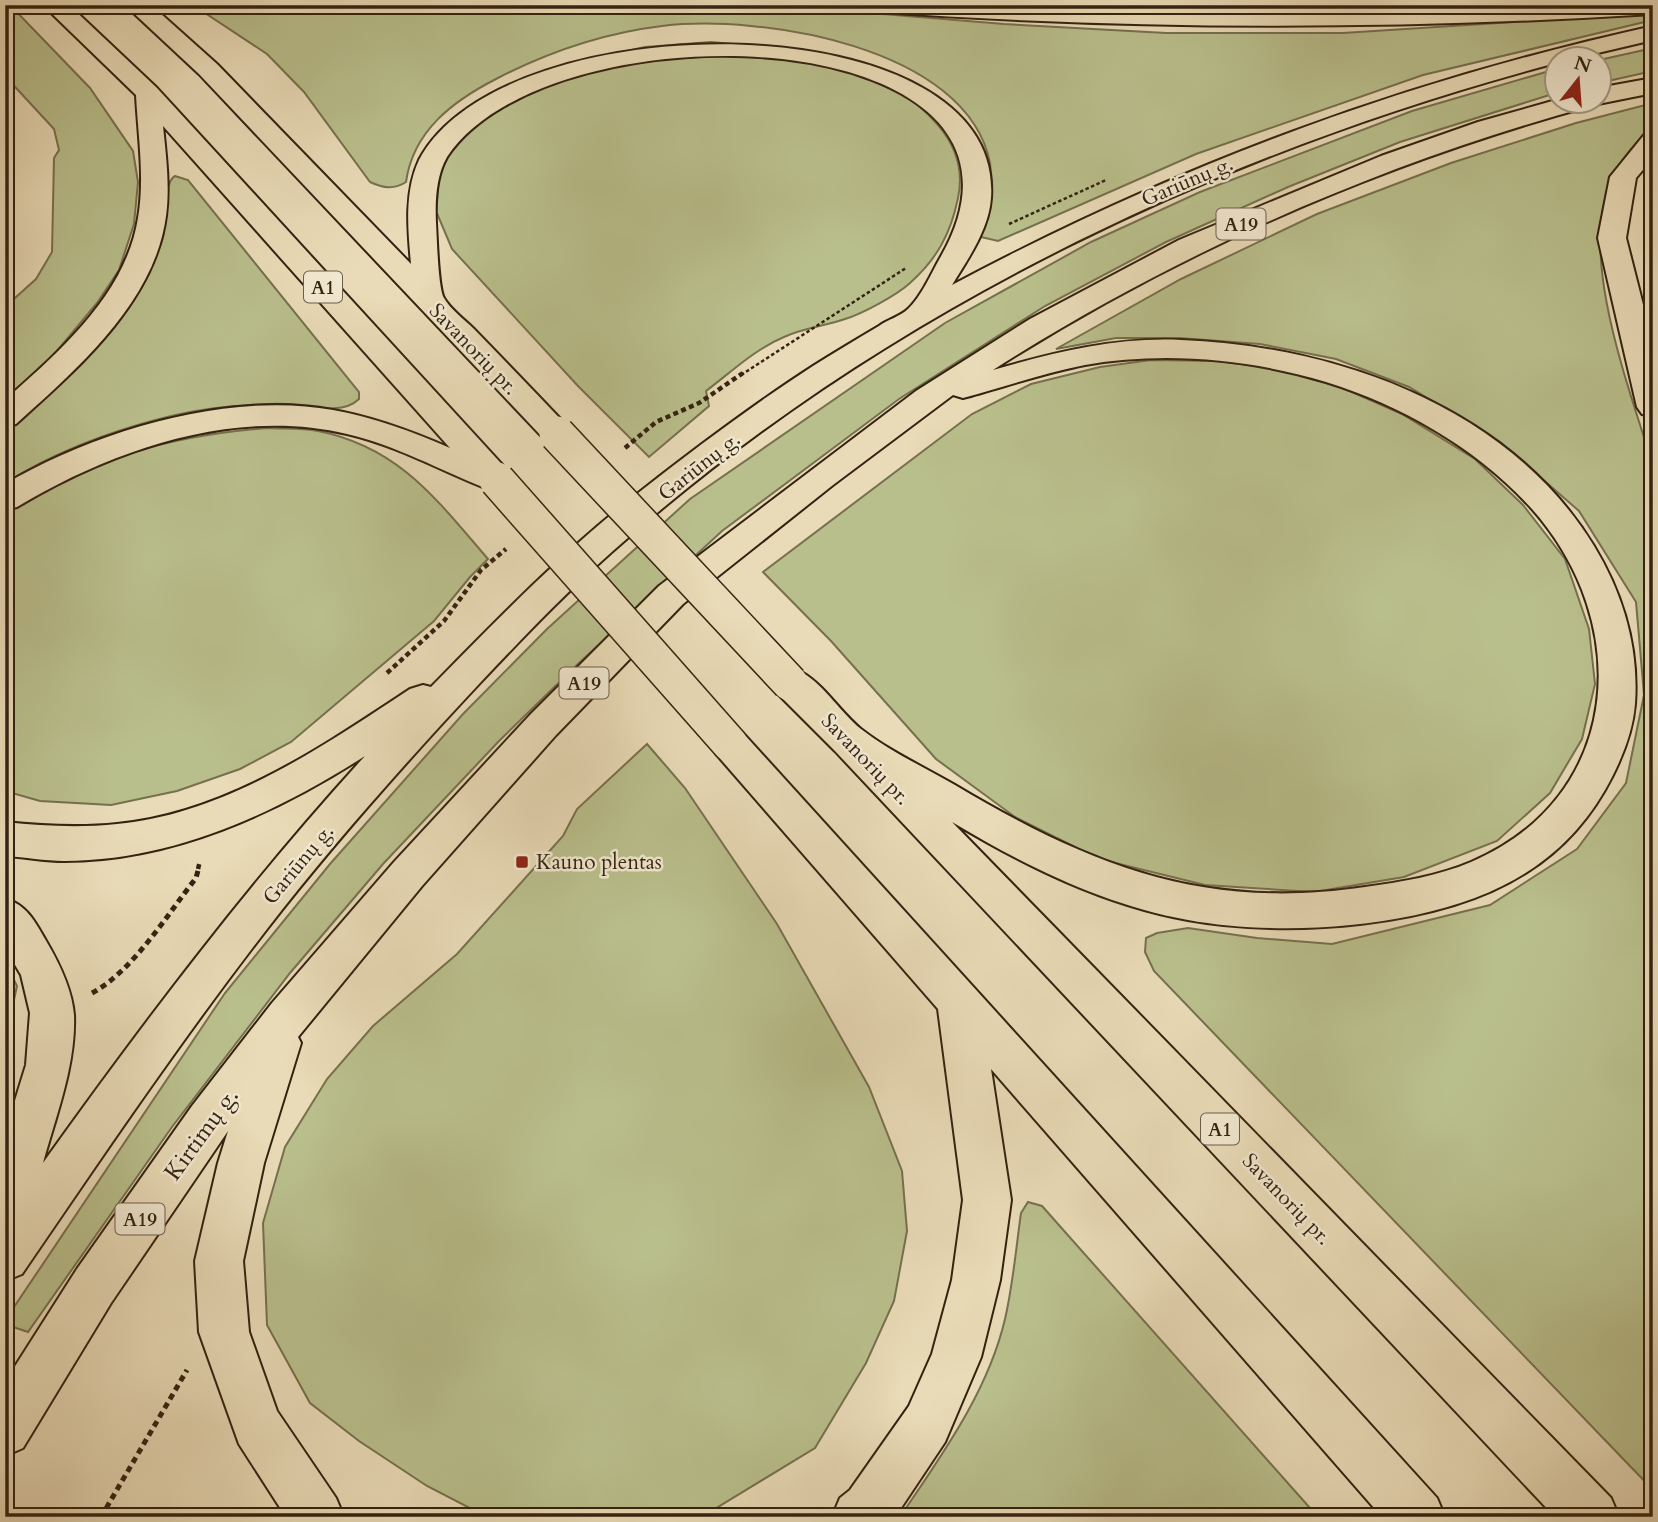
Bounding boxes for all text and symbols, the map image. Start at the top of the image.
north arrow [1542,46,1612,116]
text: N [1571,50,1595,80]
street label: Gariūnų g. [1137,149,1238,214]
road number: A19 [1216,208,1266,240]
road number: A1 [304,272,342,302]
street label: Savanorių pr. [422,297,525,402]
street label: Gariūnų g. [652,425,746,508]
road number: A19 [560,668,608,698]
street label: Savanorių pr. [814,707,917,812]
street label: Gariūnų g. [256,818,341,911]
place label: Kauno plentas [536,848,662,877]
marker: Kauno plentas [514,854,530,870]
street label: Kirtimų g. [157,1081,246,1187]
road number: A1 [1201,1114,1239,1144]
street label: Savanorių pr. [1235,1147,1338,1252]
road number: A19 [116,1204,164,1234]

